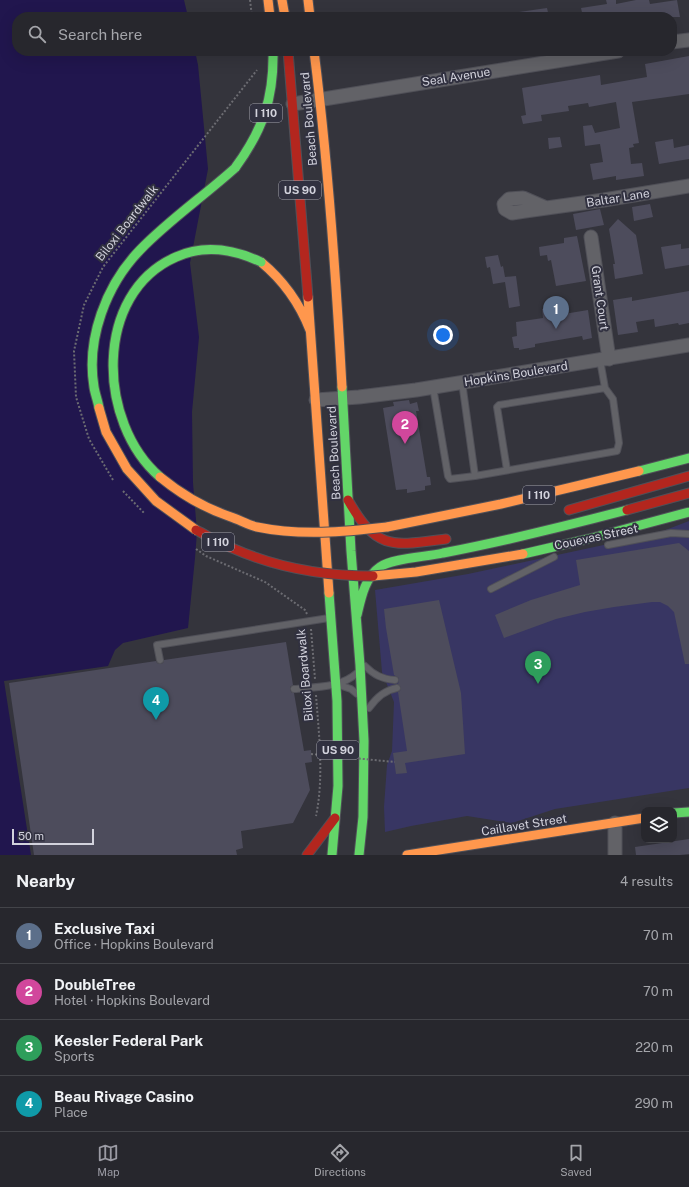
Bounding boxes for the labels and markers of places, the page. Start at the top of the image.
pin: 1 [543,296,569,329]
pin: 2 [392,411,418,444]
pin: 3 [525,651,551,684]
pin: 4 [143,687,169,720]

